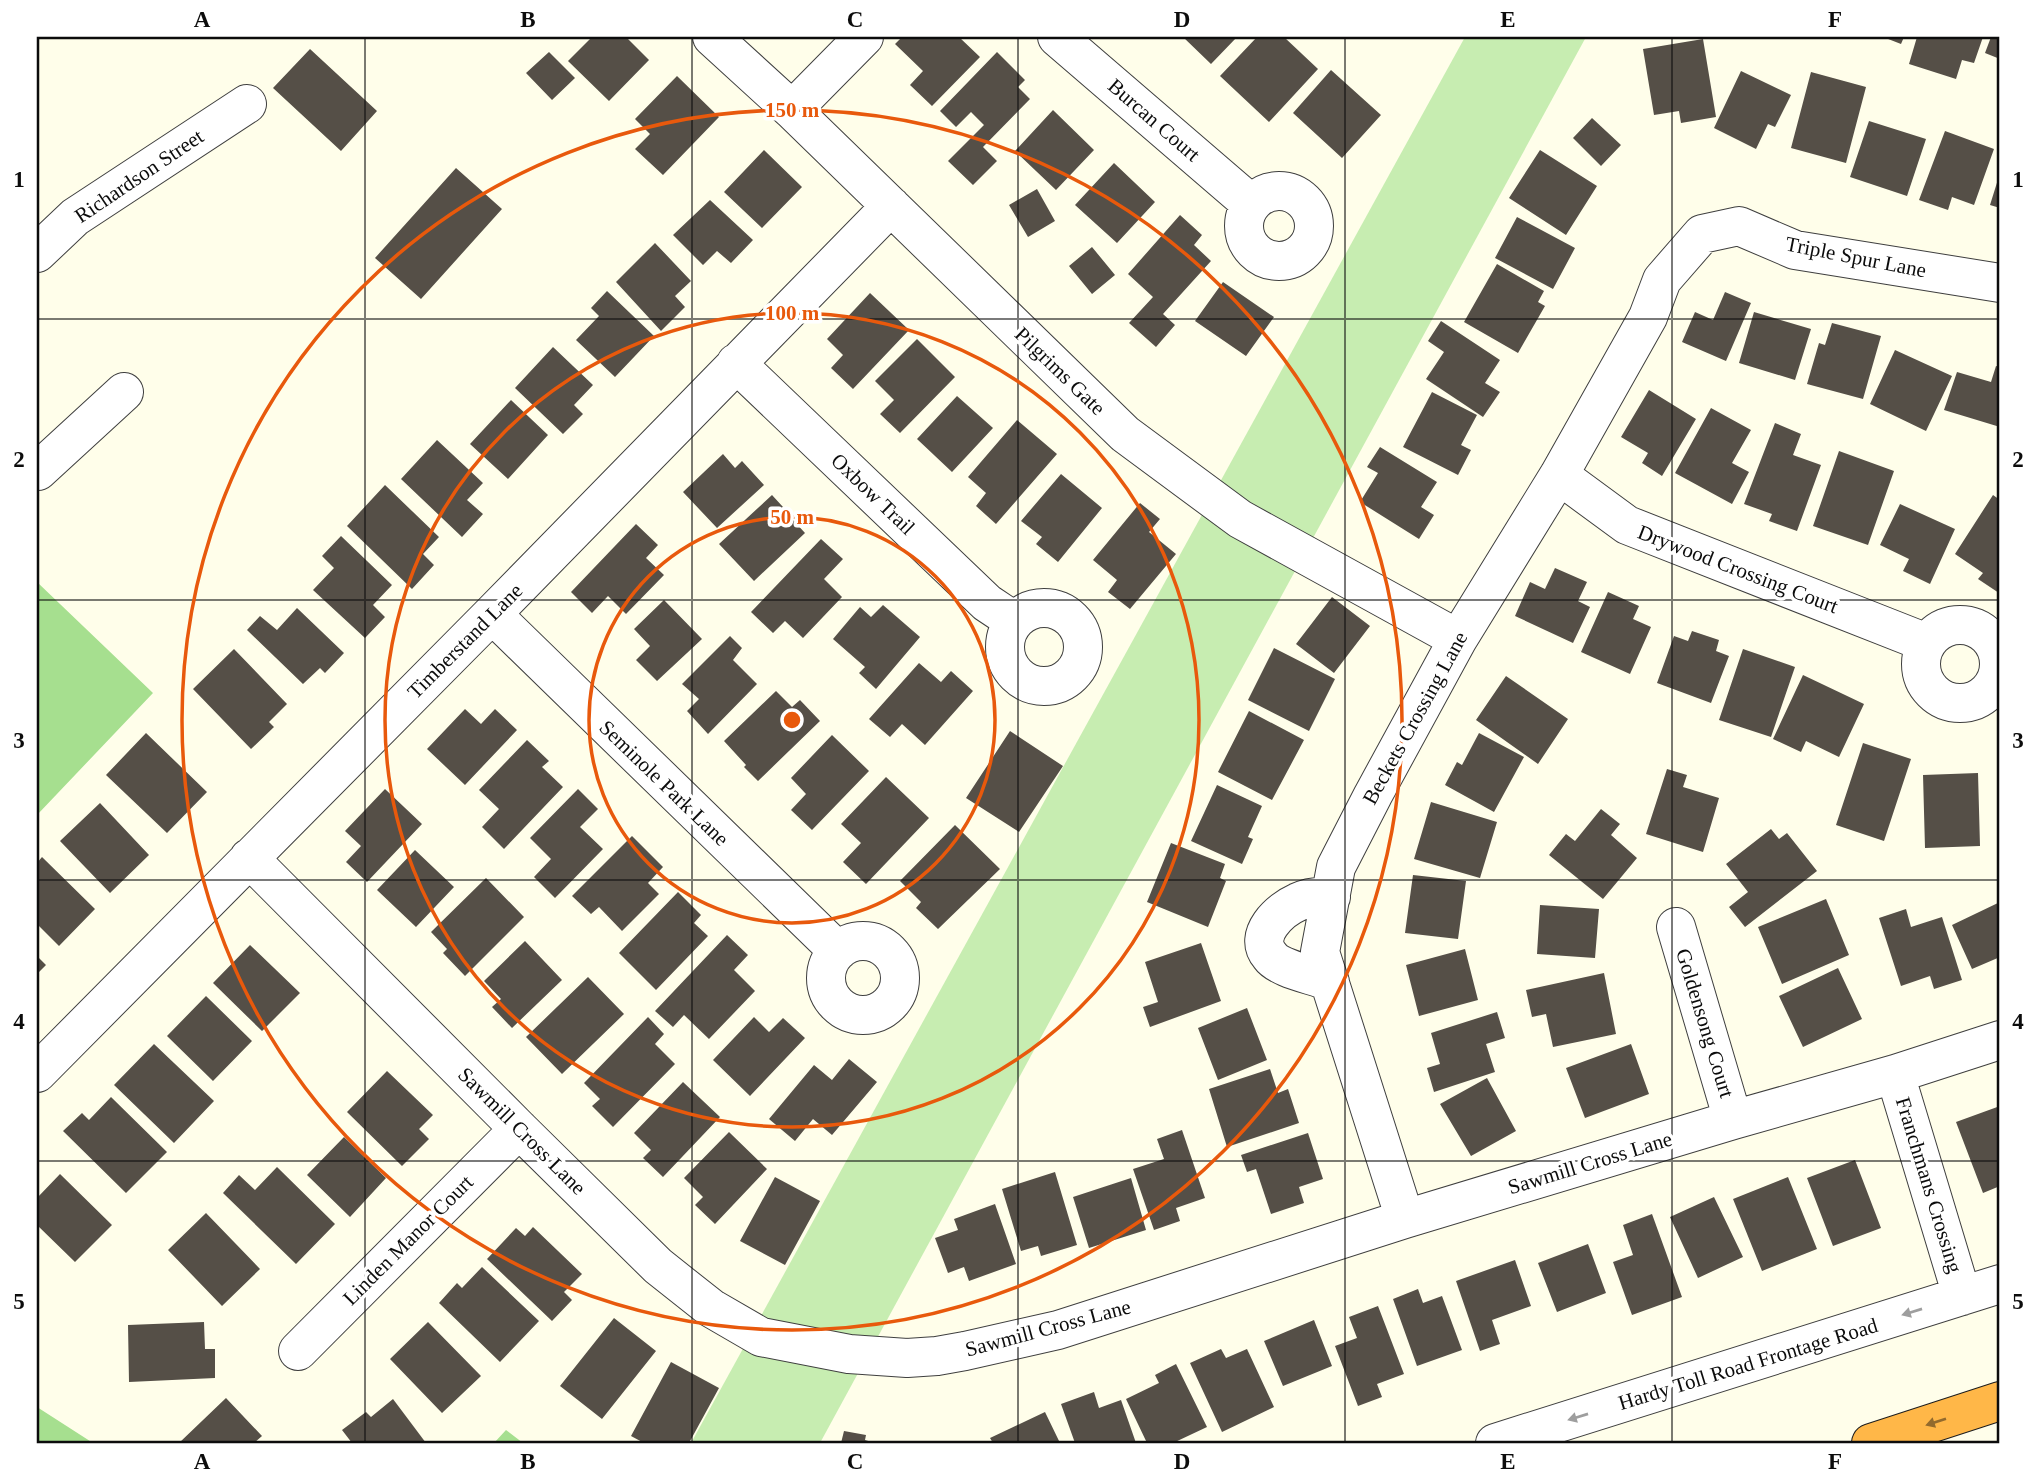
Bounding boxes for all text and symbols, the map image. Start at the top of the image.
text: A [194,7,211,32]
text: B [520,7,536,32]
text: C [847,7,863,32]
text: D [1174,7,1190,32]
text: E [1500,7,1516,32]
text: F [1828,7,1842,32]
street label: Burcan Court [1103,74,1205,166]
text: 150 m [765,98,820,122]
street label: Richardson Street [70,124,208,228]
text: 1 [13,167,25,192]
text: 1 [2012,167,2024,192]
street label: Triple Spur Lane [1784,232,1928,282]
text: 100 m [765,301,820,325]
street label: Pilgrims Gate [1010,322,1110,420]
text: 2 [13,447,25,472]
text: 2 [2012,447,2024,472]
street label: Oxbow Trail [826,448,920,540]
text: 50 m [770,505,814,529]
street label: Drywood Crossing Court [1635,520,1842,618]
street label: Timberstand Lane [403,579,527,703]
street label: Beckets Crossing Lane [1358,628,1472,808]
centre of rings [780,708,804,732]
street label: Seminole Park Lane [594,715,734,851]
text: 3 [13,728,25,753]
text: 3 [2012,728,2024,753]
street label: Goldensong Court [1671,946,1739,1101]
text: 4 [13,1009,25,1034]
text: 4 [2012,1009,2024,1034]
street label: Sawmill Cross Lane [453,1062,591,1200]
street label: Franchmans Crossing [1891,1094,1967,1276]
street label: Sawmill Cross Lane [1505,1127,1675,1199]
street label: Linden Manor Court [338,1170,478,1310]
text: 5 [13,1289,25,1314]
text: 5 [2012,1289,2024,1314]
street label: Sawmill Cross Lane [963,1294,1133,1362]
one-way arrow [1901,1307,1922,1318]
street label: Hardy Toll Road Frontage Road [1615,1313,1881,1415]
one-way arrow [1567,1413,1588,1423]
one-way arrow [1925,1418,1946,1428]
text: A [194,1449,211,1474]
text: B [520,1449,536,1474]
text: C [847,1449,863,1474]
text: D [1174,1449,1190,1474]
text: E [1500,1449,1516,1474]
text: F [1828,1449,1842,1474]

